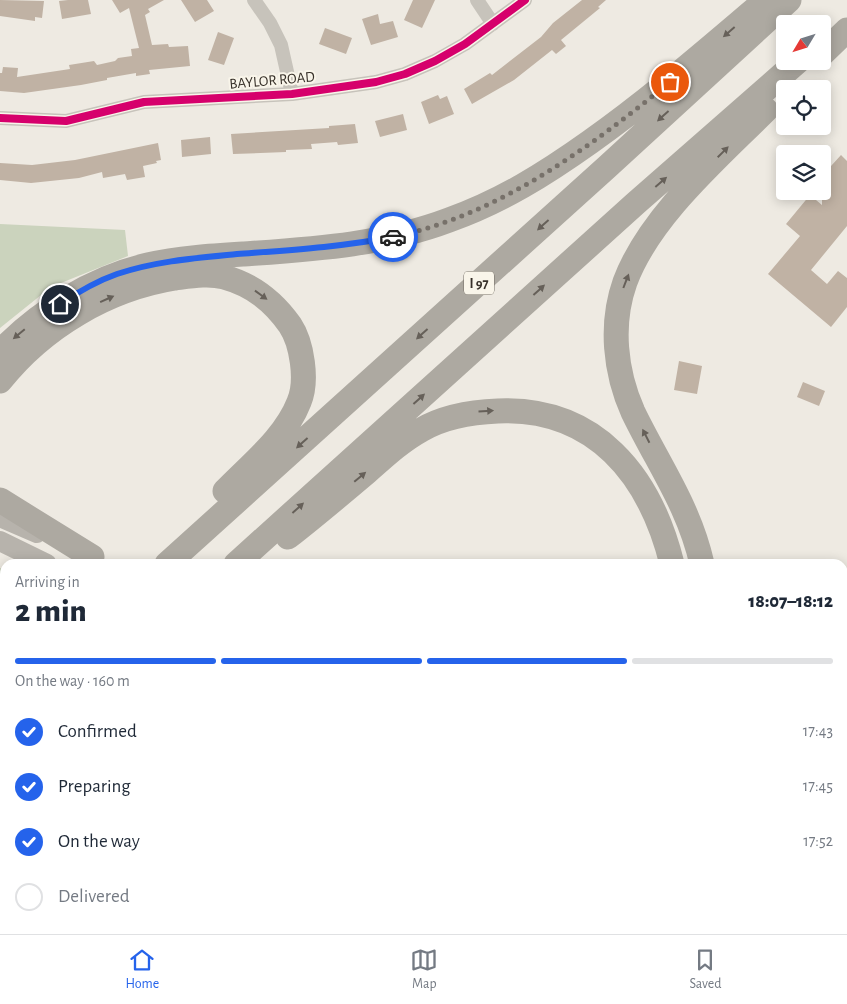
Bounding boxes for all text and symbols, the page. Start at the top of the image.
north arrow [776,15,831,70]
map controls [776,15,831,200]
one-way arrow [723,26,735,37]
pin [649,61,691,103]
icon: bag [656,68,684,96]
street label: BAYLOR ROAD [229,69,316,92]
button: locate [776,80,831,135]
one-way arrow [658,110,670,122]
button: layers [776,145,831,200]
one-way arrow [717,146,729,158]
one-way arrow [654,176,666,188]
courier [368,212,418,262]
one-way arrow [537,219,549,231]
icon: car [379,223,407,251]
road number: I 97 [464,272,494,294]
one-way arrow [623,274,631,288]
pin [39,283,81,325]
one-way arrow [533,285,546,296]
icon: home [46,290,74,318]
one-way arrow [254,290,268,300]
one-way arrow [100,295,114,303]
one-way arrow [13,328,26,339]
one-way arrow [417,328,429,340]
one-way arrow [412,393,424,405]
one-way arrow [478,407,494,415]
one-way arrow [642,429,650,443]
one-way arrow [296,437,308,449]
one-way arrow [354,472,367,483]
one-way arrow [291,502,303,514]
text: Arriving in [15,574,80,590]
text: 18:07–18:12 [748,592,833,611]
text: 2 min [15,595,87,627]
text: On the way · 160 m [15,673,130,689]
icon: check [15,718,43,746]
text: Confirmed [58,722,137,741]
text: 17:43 [803,723,833,739]
icon: check [15,773,43,801]
text: Preparing [58,777,131,796]
text: 17:45 [803,778,833,794]
icon: check [15,828,43,856]
text: On the way [58,832,140,851]
text: 17:52 [803,833,833,849]
text: Delivered [58,887,130,906]
tab: Home [126,946,159,993]
tab: Map [410,946,438,993]
tab: Saved [689,946,721,993]

